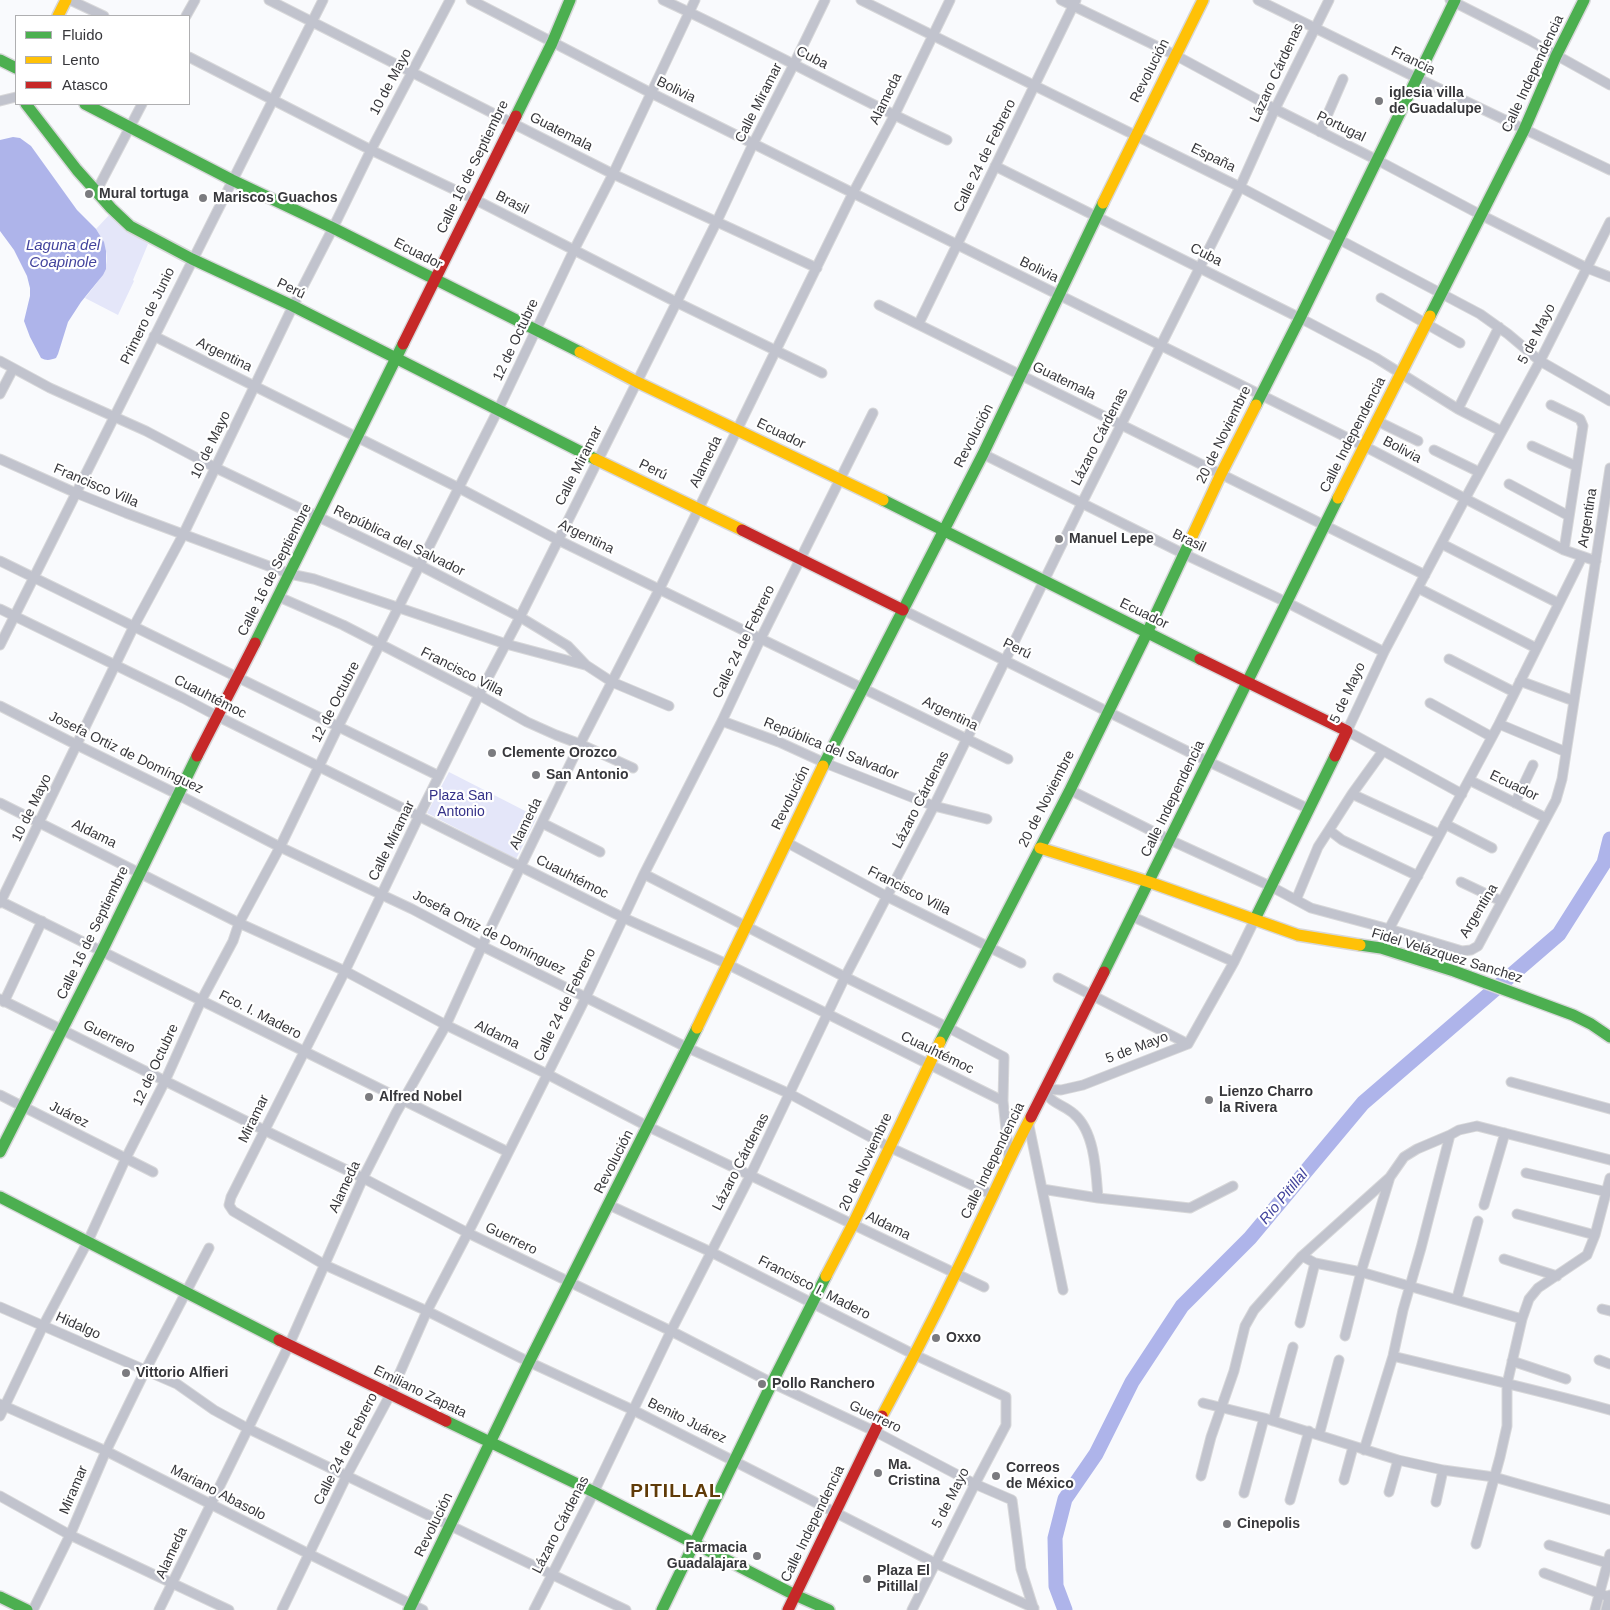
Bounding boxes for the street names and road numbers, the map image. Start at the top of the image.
street label: Calle Independencia [1498,13,1568,135]
street label: Lázaro Cárdenas [1247,21,1307,125]
street label: Revolución [1127,36,1173,106]
street label: Cuba [793,43,831,73]
street label: Francia [1388,43,1438,79]
street label: 10 de Mayo [366,46,416,118]
street label: Calle Miramar [732,60,786,146]
street label: Alameda [866,70,906,128]
street label: Bolivia [654,73,698,107]
street label: Calle 24 de Febrero [950,97,1020,215]
street label: Calle 16 de Septiembre [433,98,513,236]
street label: Portugal [1314,108,1368,146]
street label: Guatemala [527,109,595,155]
street label: España [1188,140,1238,176]
street label: Brasil [493,188,531,218]
street label: Ecuador [391,235,445,273]
street label: Cuba [1187,240,1225,270]
street label: Bolivia [1017,253,1061,287]
street label: Primero de Junio [117,265,179,367]
street label: Perú [274,275,308,303]
street label: 12 de Octubre [490,296,542,384]
street label: 5 de Mayo [1515,301,1559,367]
street label: Argentina [193,334,255,376]
street label: Guatemala [1030,358,1098,404]
street label: Calle Independencia [1317,374,1389,496]
street label: 20 de Noviembre [1193,383,1255,487]
street label: Lázaro Cárdenas [1068,385,1132,489]
street label: Revolución [951,401,997,471]
street label: 10 de Mayo [187,408,235,482]
street label: Ecuador [754,415,808,453]
street label: Calle Miramar [552,423,606,509]
street label: Alameda [686,433,726,491]
street label: Bolivia [1380,433,1424,467]
street label: Perú [636,456,670,484]
street label: Francisco Villa [51,461,141,511]
street label: Argentina [1575,487,1601,549]
street label: Calle 16 de Septiembre [234,501,316,639]
street label: República del Salvador [331,502,467,580]
street label: Argentina [555,516,617,558]
street label: Brasil [1170,526,1208,556]
street label: Calle 24 de Febrero [709,583,779,701]
street label: Ecuador [1117,595,1171,633]
street label: Perú [1000,635,1034,663]
street label: Francisco Villa [418,644,506,700]
street label: 12 de Octubre [308,659,364,745]
street label: 5 de Mayo [1327,660,1369,726]
street label: Cuauhtémoc [171,671,249,723]
street label: Argentina [919,693,981,735]
street label: Josefa Ortiz de Domínguez [46,708,206,798]
street label: República del Salvador [761,714,901,784]
street label: Calle Independencia [1137,738,1209,860]
street label: Lázaro Cárdenas [889,748,953,852]
street label: 20 de Noviembre [1015,748,1079,850]
street label: Revolución [768,763,814,833]
street label: Ecuador [1487,767,1541,805]
street label: 10 de Mayo [8,771,56,845]
street label: Alameda [506,795,546,853]
street label: Calle Miramar [365,798,419,884]
street label: Aldama [69,816,119,852]
street label: Cuauhtémoc [533,851,611,903]
street label: Francisco Villa [865,863,953,919]
street label: Calle 16 de Septiembre [53,864,133,1002]
street label: Argentina [1456,881,1502,941]
street label: Josefa Ortiz de Domínguez [410,887,568,979]
street label: Fidel Velázquez Sanchez [1369,925,1525,987]
street label: Calle 24 de Febrero [530,946,600,1064]
street label: Fco. I. Madero [216,987,304,1043]
street label: Guerrero [80,1017,138,1057]
street label: Aldama [472,1017,522,1053]
street label: 12 de Octubre [130,1021,182,1109]
street label: Cuauhtémoc [898,1028,976,1078]
street label: 5 de Mayo [1103,1028,1171,1068]
street label: Miramar [235,1092,273,1146]
street label: Juárez [46,1098,92,1132]
street label: Calle Independencia [957,1100,1029,1222]
street label: Lázaro Cárdenas [709,1110,773,1214]
street label: 20 de Noviembre [836,1110,896,1214]
street label: Revolución [591,1127,637,1197]
street label: Alameda [326,1158,364,1216]
street label: Aldama [863,1208,913,1244]
street label: Guerrero [482,1219,540,1259]
street label: Francisco I. Madero [755,1252,873,1324]
street label: Hidalgo [53,1309,103,1343]
street label: Emiliano Zapata [371,1362,469,1422]
street label: Calle 24 de Febrero [310,1390,382,1508]
street label: Benito Juárez [645,1395,729,1447]
street label: Guerrero [846,1397,904,1437]
street label: Mariano Abasolo [167,1462,269,1524]
street label: Miramar [56,1463,92,1517]
street label: Calle Independencia [777,1463,849,1585]
street label: 5 de Mayo [929,1465,973,1531]
street label: Lázaro Cárdenas [529,1473,593,1577]
street label: Revolución [411,1490,457,1560]
street label: Alameda [153,1524,191,1582]

